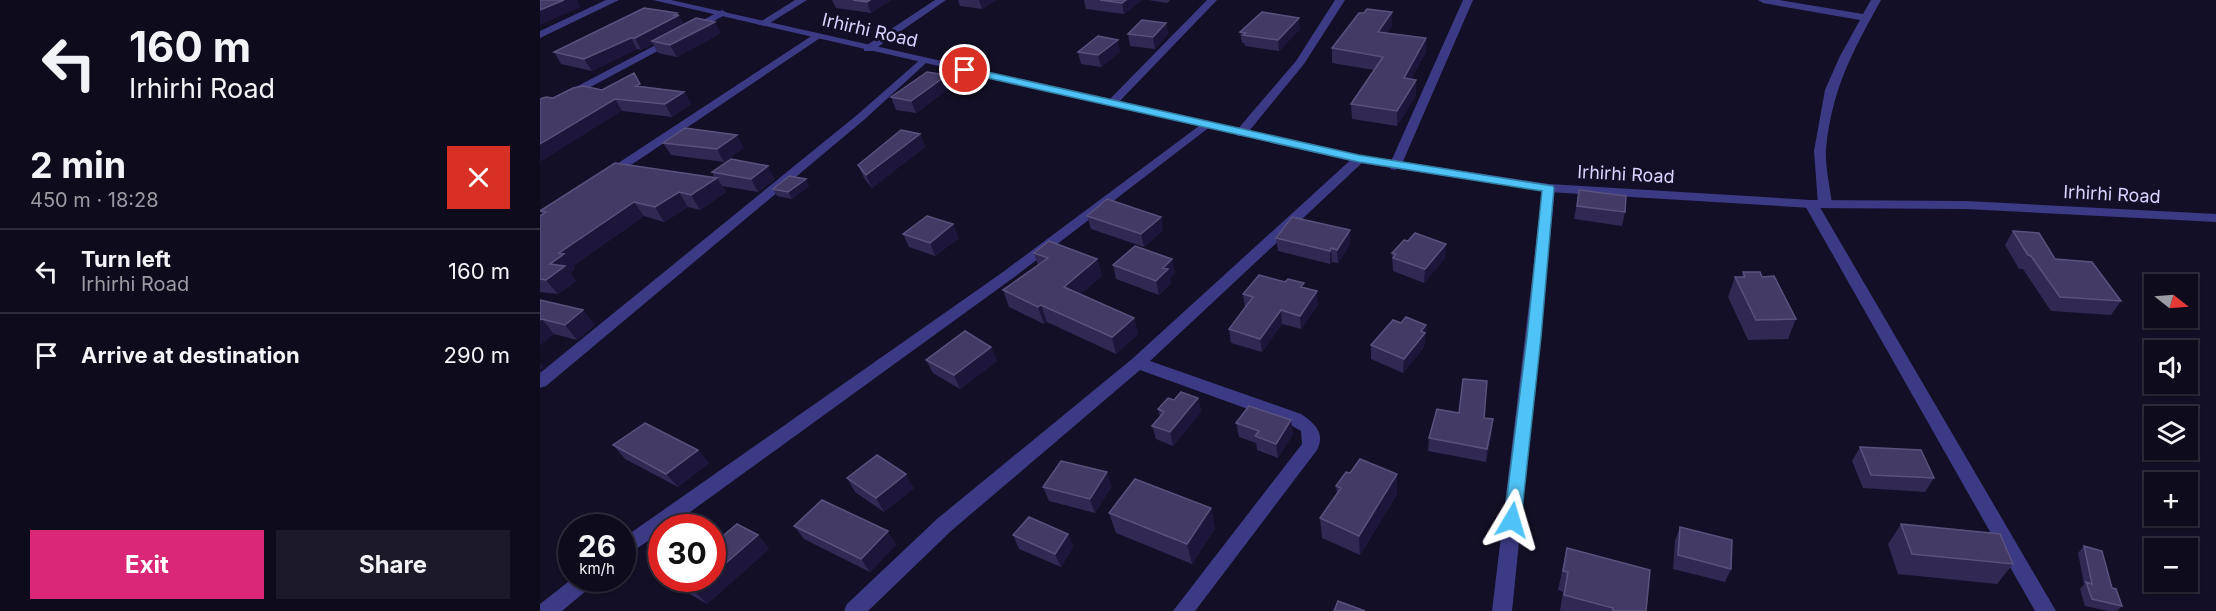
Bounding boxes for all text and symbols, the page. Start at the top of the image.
street label: Irhirhi Road [820,9,920,51]
text: 160 m [129,21,251,72]
icon: left [30,24,108,102]
pin [939,44,990,95]
icon: arrive [948,53,981,86]
text: Irhirhi Road [129,72,275,105]
text: 2 min [30,143,126,187]
button: close [447,146,510,209]
street label: Irhirhi Road [1577,161,1675,187]
street label: Irhirhi Road [2063,181,2161,207]
text: 450 m · 18:28 [30,188,159,212]
text: Turn left [81,246,171,272]
icon: left [30,255,63,288]
text: 160 m [448,258,510,284]
text: Irhirhi Road [81,272,189,296]
north arrow [2144,274,2198,328]
map controls [2144,274,2198,592]
icon: arrive [30,339,63,372]
button: sound [2144,340,2198,394]
text: Arrive at destination [81,342,300,368]
text: 290 m [444,342,510,368]
button: layers [2144,406,2198,460]
button: + [2144,472,2198,526]
position arrow [1480,488,1544,552]
speed limit sign: 30 [648,514,726,592]
text: 26 [578,528,616,564]
button: Exit [30,530,264,599]
button: Share [276,530,510,599]
button: − [2144,538,2198,592]
text: km/h [579,559,615,578]

